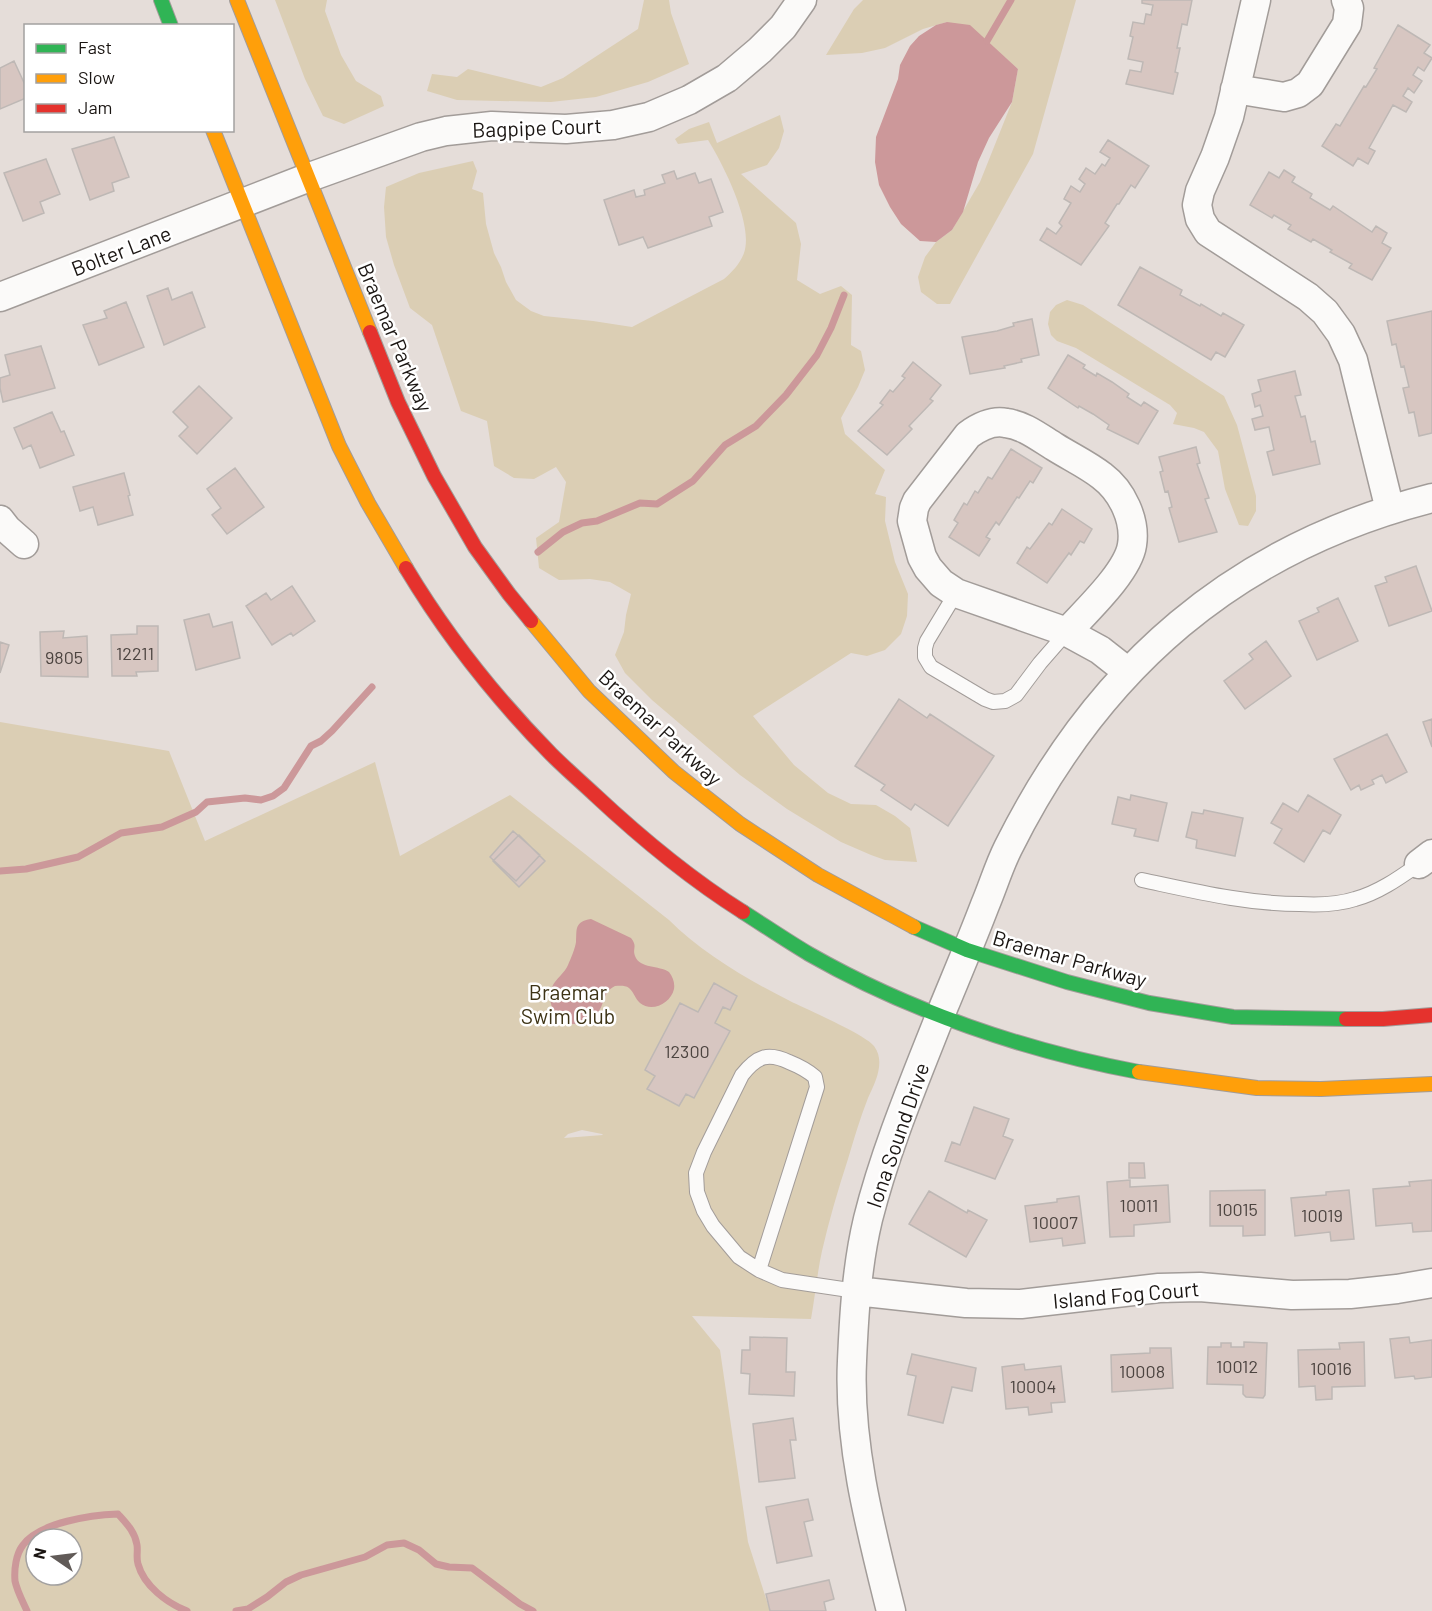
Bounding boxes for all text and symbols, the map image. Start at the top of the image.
legend [24,24,234,132]
text: Fast [78,36,112,58]
text: Slow [78,66,115,88]
text: Jam [78,96,112,118]
street label: Bagpipe Court [472,112,602,142]
street label: Bolter Lane [68,220,174,280]
street label: Braemar Parkway [353,259,439,415]
house number: 12211 [116,642,154,664]
house number: 9805 [45,646,83,668]
street label: Braemar Parkway [594,664,728,791]
street label: Braemar Parkway [990,924,1150,992]
park label: Braemar Swim Club [521,979,615,1028]
house number: 12300 [664,1040,710,1062]
street label: Iona Sound Drive [860,1059,934,1211]
house number: 10011 [1120,1194,1158,1216]
house number: 10015 [1216,1198,1258,1220]
house number: 10019 [1301,1204,1343,1226]
house number: 10007 [1032,1211,1078,1233]
street label: Island Fog Court [1052,1275,1200,1313]
house number: 10012 [1216,1355,1258,1377]
house number: 10016 [1310,1357,1352,1379]
house number: 10008 [1119,1360,1165,1382]
house number: 10004 [1010,1375,1056,1397]
north arrow [24,1527,84,1587]
text: N [28,1546,49,1561]

